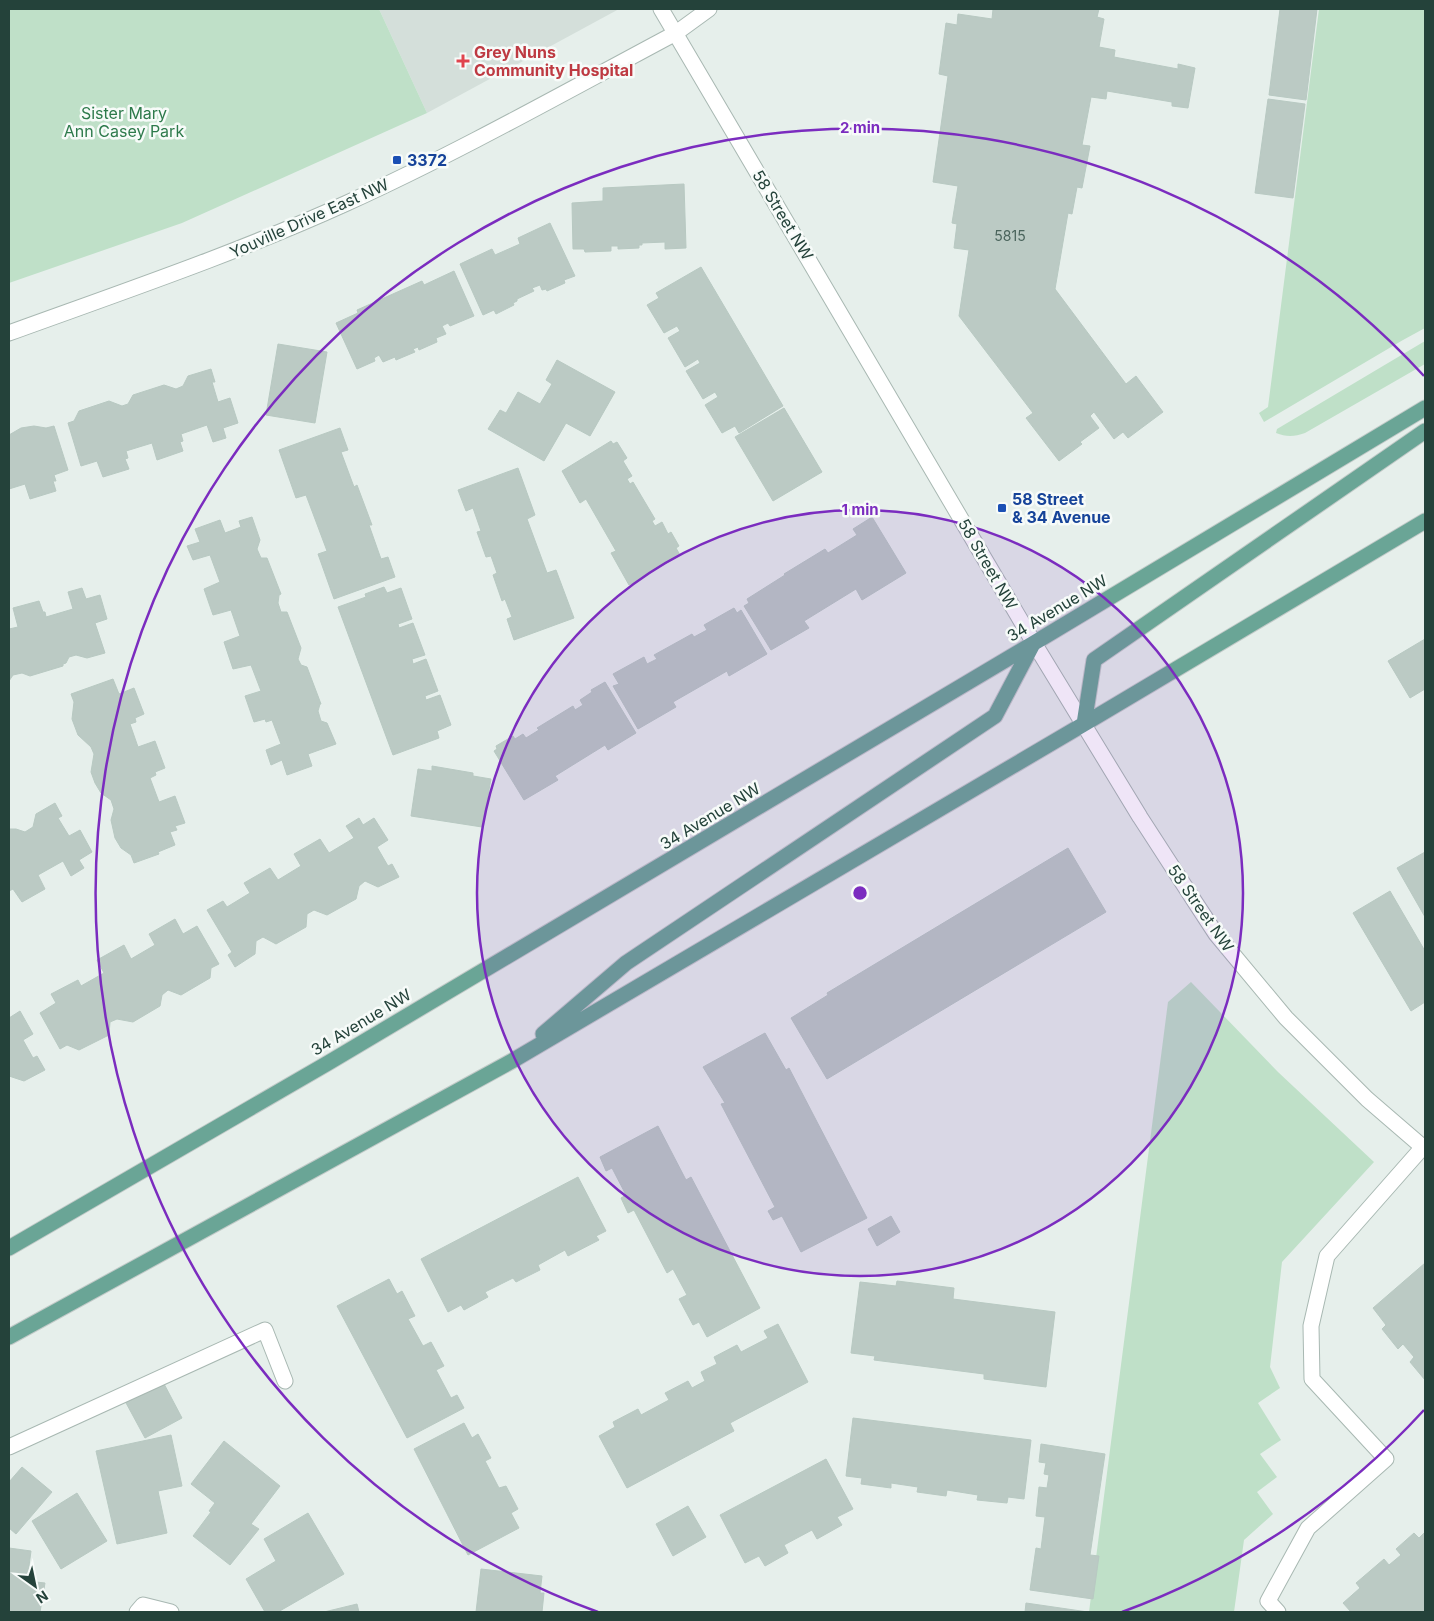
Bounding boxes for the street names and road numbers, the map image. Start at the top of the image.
street label: 58 Street NW [748,166,818,264]
street label: Youville Drive East NW [226,174,392,262]
street label: 58 Street NW [954,515,1022,613]
street label: 34 Avenue NW [1003,570,1111,646]
street label: 34 Avenue NW [656,778,764,854]
street label: 58 Street NW [1164,861,1238,956]
street label: 34 Avenue NW [307,984,415,1060]

